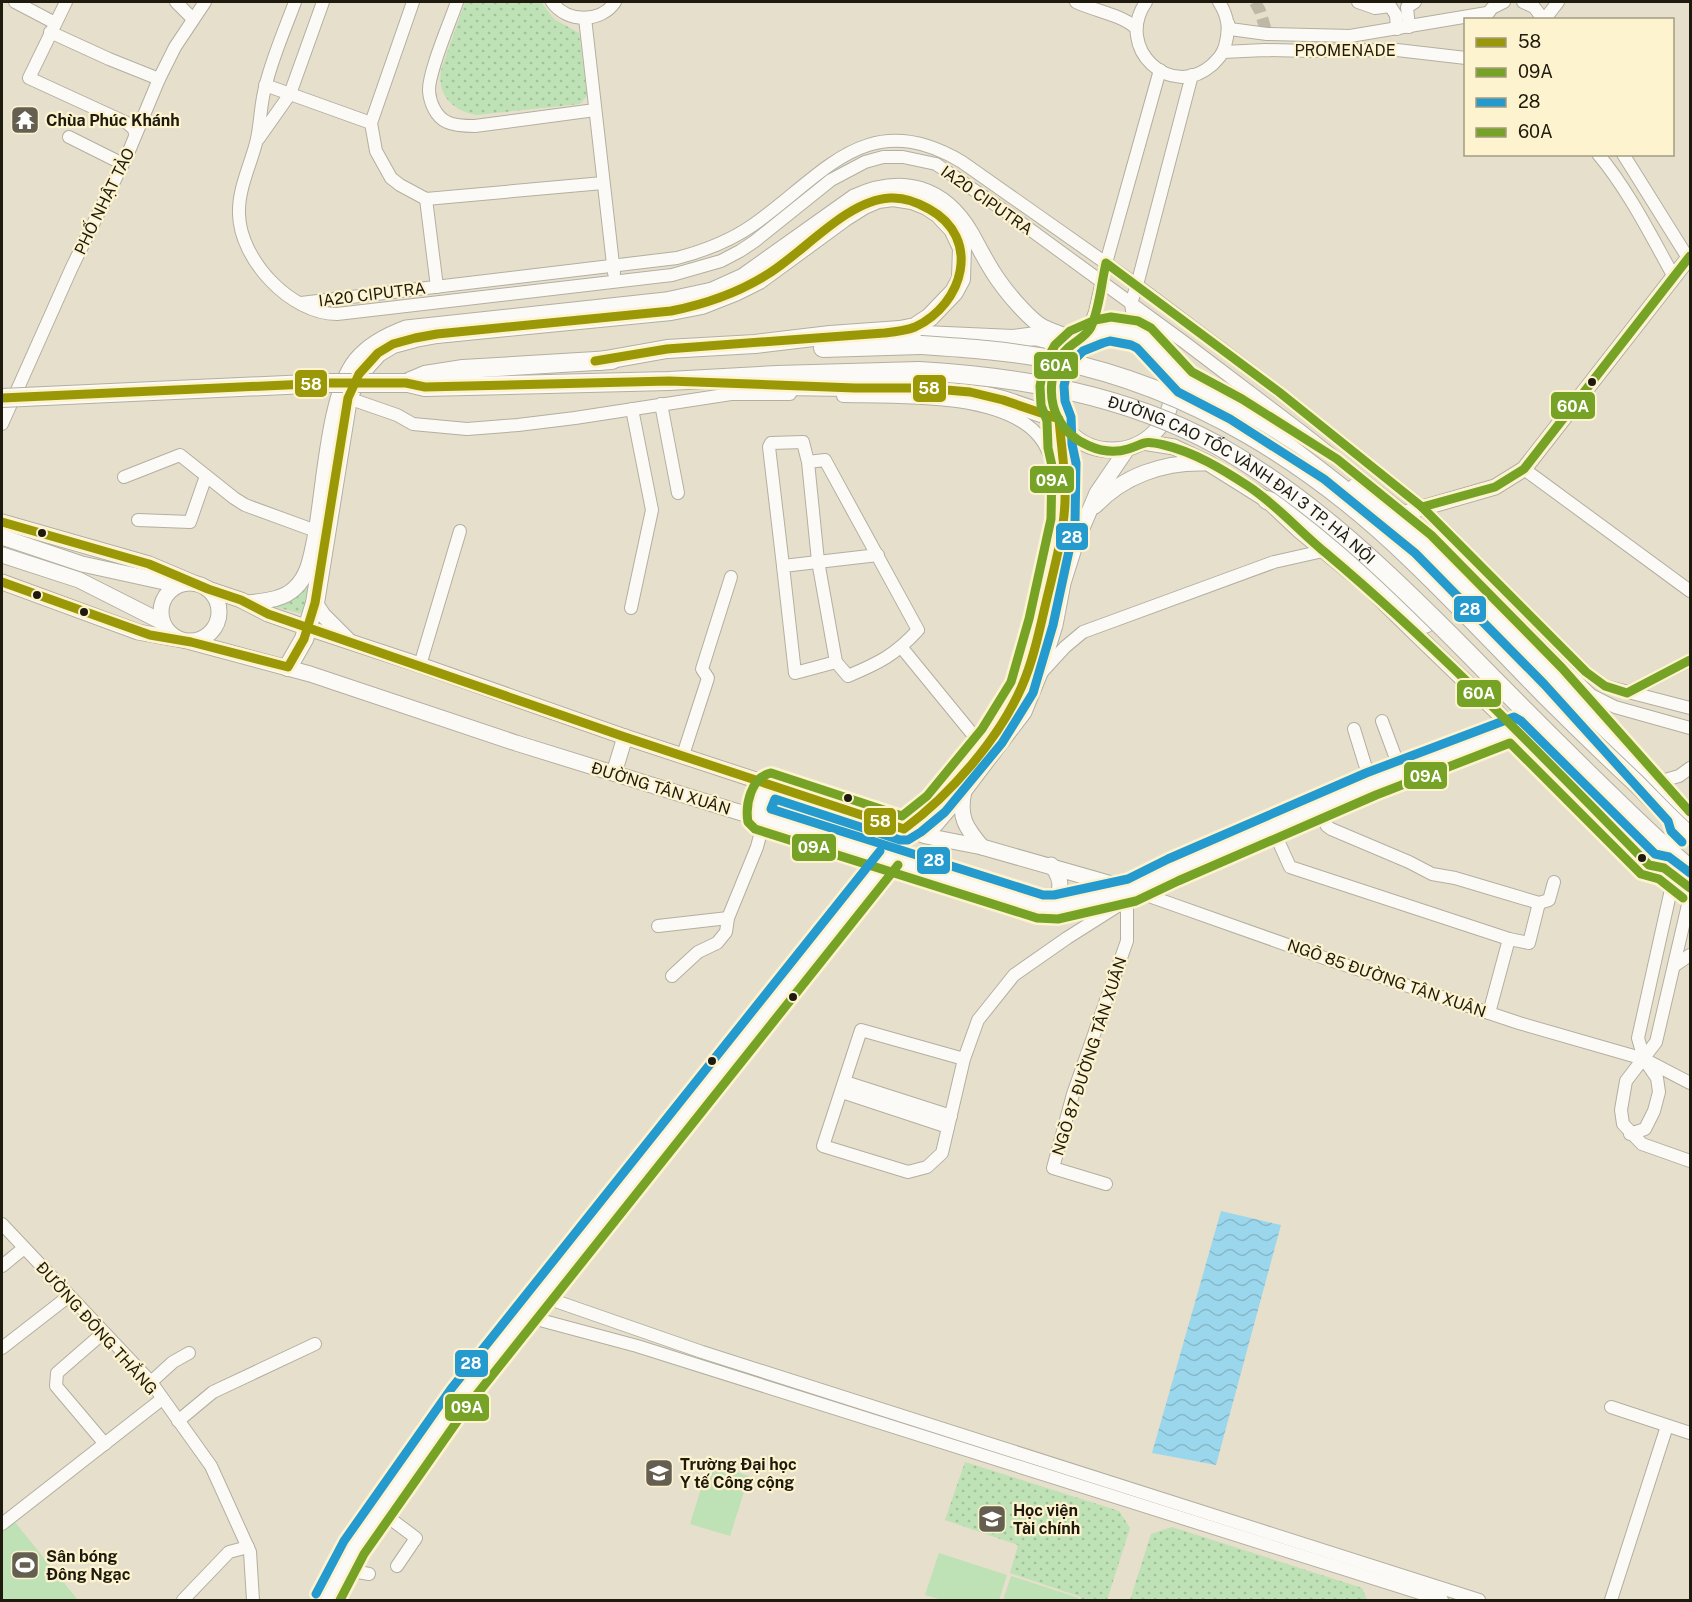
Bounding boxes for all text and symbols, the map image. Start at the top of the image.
legend [1464,18,1674,156]
text: 58 [1518,31,1541,52]
street label: PROMENADE [1294,41,1396,60]
text: 09A [1518,61,1553,82]
text: 28 [1518,91,1540,112]
temple icon: Chùa Phúc Khánh [9,104,41,136]
place label: Chùa Phúc Khánh [46,111,180,130]
text: 60A [1518,121,1553,142]
street label: PHỐ NHẬT TẢO [68,143,138,258]
street label: IA20 CIPUTRA [937,162,1036,239]
street label: IA20 CIPUTRA [317,278,427,310]
line badge: 60A [1033,351,1079,380]
text: 60A [1040,356,1073,375]
line badge: 58 [294,369,328,398]
line badge: 58 [912,374,947,403]
text: 58 [300,375,322,394]
unlabelled marker [1586,376,1598,388]
text: 58 [918,379,940,398]
line badge: 60A [1550,391,1596,420]
street label: ĐƯỜNG CAO TỐC VÀNH ĐAI 3 TP. HÀ NỘI [1105,392,1379,568]
text: 60A [1557,397,1590,416]
line badge: 09A [1029,465,1075,494]
text: 09A [1036,471,1069,490]
line badge: 28 [1055,522,1089,551]
unlabelled marker [36,527,48,539]
text: 28 [1062,528,1083,547]
unlabelled marker [31,589,43,601]
line badge: 28 [1453,595,1487,623]
text: 28 [1460,600,1481,619]
unlabelled marker [78,606,90,618]
line badge: 60A [1456,679,1502,708]
text: 60A [1463,684,1496,703]
street label: ĐƯỜNG TÂN XUÂN [589,757,733,819]
line badge: 09A [1403,761,1448,790]
text: 09A [1410,767,1443,786]
unlabelled marker [842,792,854,804]
line badge: 58 [863,807,897,836]
text: 58 [869,812,891,831]
line badge: 09A [791,833,837,862]
text: 09A [798,838,831,857]
line badge: 28 [916,846,951,875]
text: 28 [924,851,945,870]
unlabelled marker [1636,852,1648,864]
street label: NGÕ 85 ĐƯỜNG TÂN XUÂN [1285,935,1489,1021]
street label: NGÕ 87 ĐƯỜNG TÂN XUÂN [1047,954,1131,1158]
unlabelled marker [787,991,799,1003]
unlabelled marker [706,1055,718,1067]
street label: ĐƯỜNG ĐÔNG THẮNG [32,1256,164,1399]
line badge: 28 [454,1349,489,1378]
text: 28 [461,1354,482,1373]
line badge: 09A [444,1393,490,1422]
text: 09A [451,1398,484,1417]
place label: Trường Đại học Y tế Công cộng [680,1455,797,1492]
school or university icon: Trường Đại học Y tế Công cộng [643,1457,675,1489]
place label: Học viện Tài chính [1013,1501,1080,1538]
school or university icon: Học viện Tài chính [976,1503,1008,1535]
place label: Sân bóng Đông Ngạc [46,1547,131,1584]
sports icon: Sân bóng Đông Ngạc [9,1549,41,1581]

